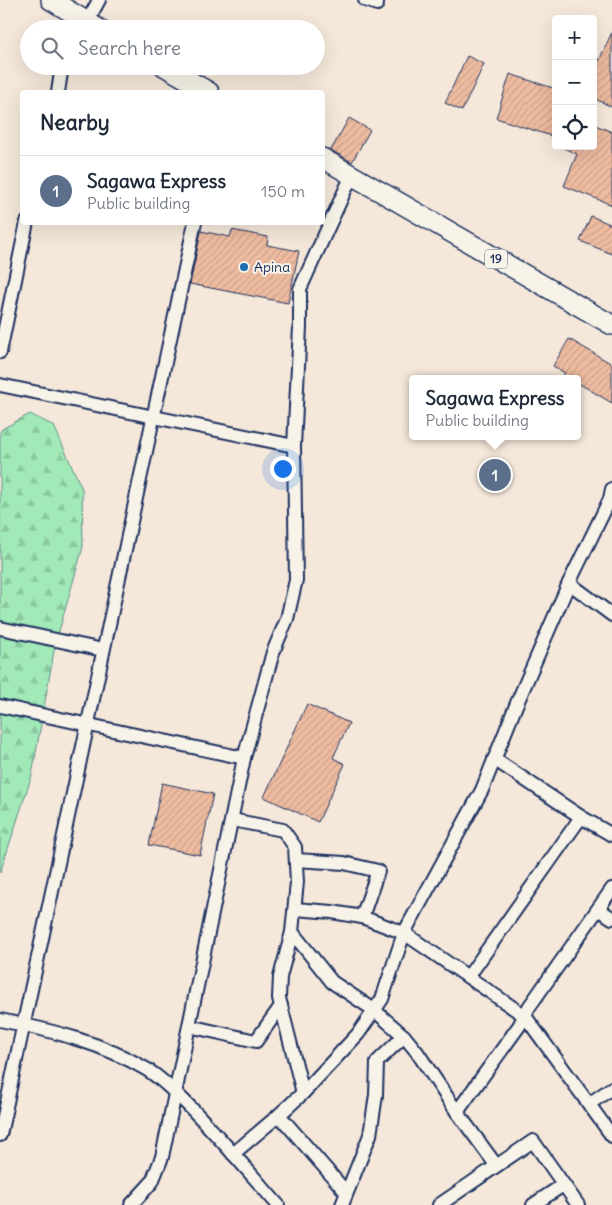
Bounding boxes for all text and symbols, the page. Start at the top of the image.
map controls [552,15,597,150]
button: + [552,15,597,60]
search box [20,20,325,75]
icon: search [38,34,66,62]
text: Search here [78,36,181,60]
button: − [552,60,597,105]
button: locate [552,105,597,150]
text: Nearby [40,109,110,136]
text: Sagawa Express [87,169,226,193]
text: 1 [53,181,59,201]
text: 150 m [261,181,305,201]
text: Public building [87,193,190,213]
road number: 19 [485,250,507,268]
place label: Apina [254,258,290,276]
marker: Apina [238,261,250,273]
popup [409,375,581,440]
text: Sagawa Express [425,386,565,410]
text: Public building [425,410,529,430]
your location [270,456,296,482]
pin: 1 [479,456,511,494]

